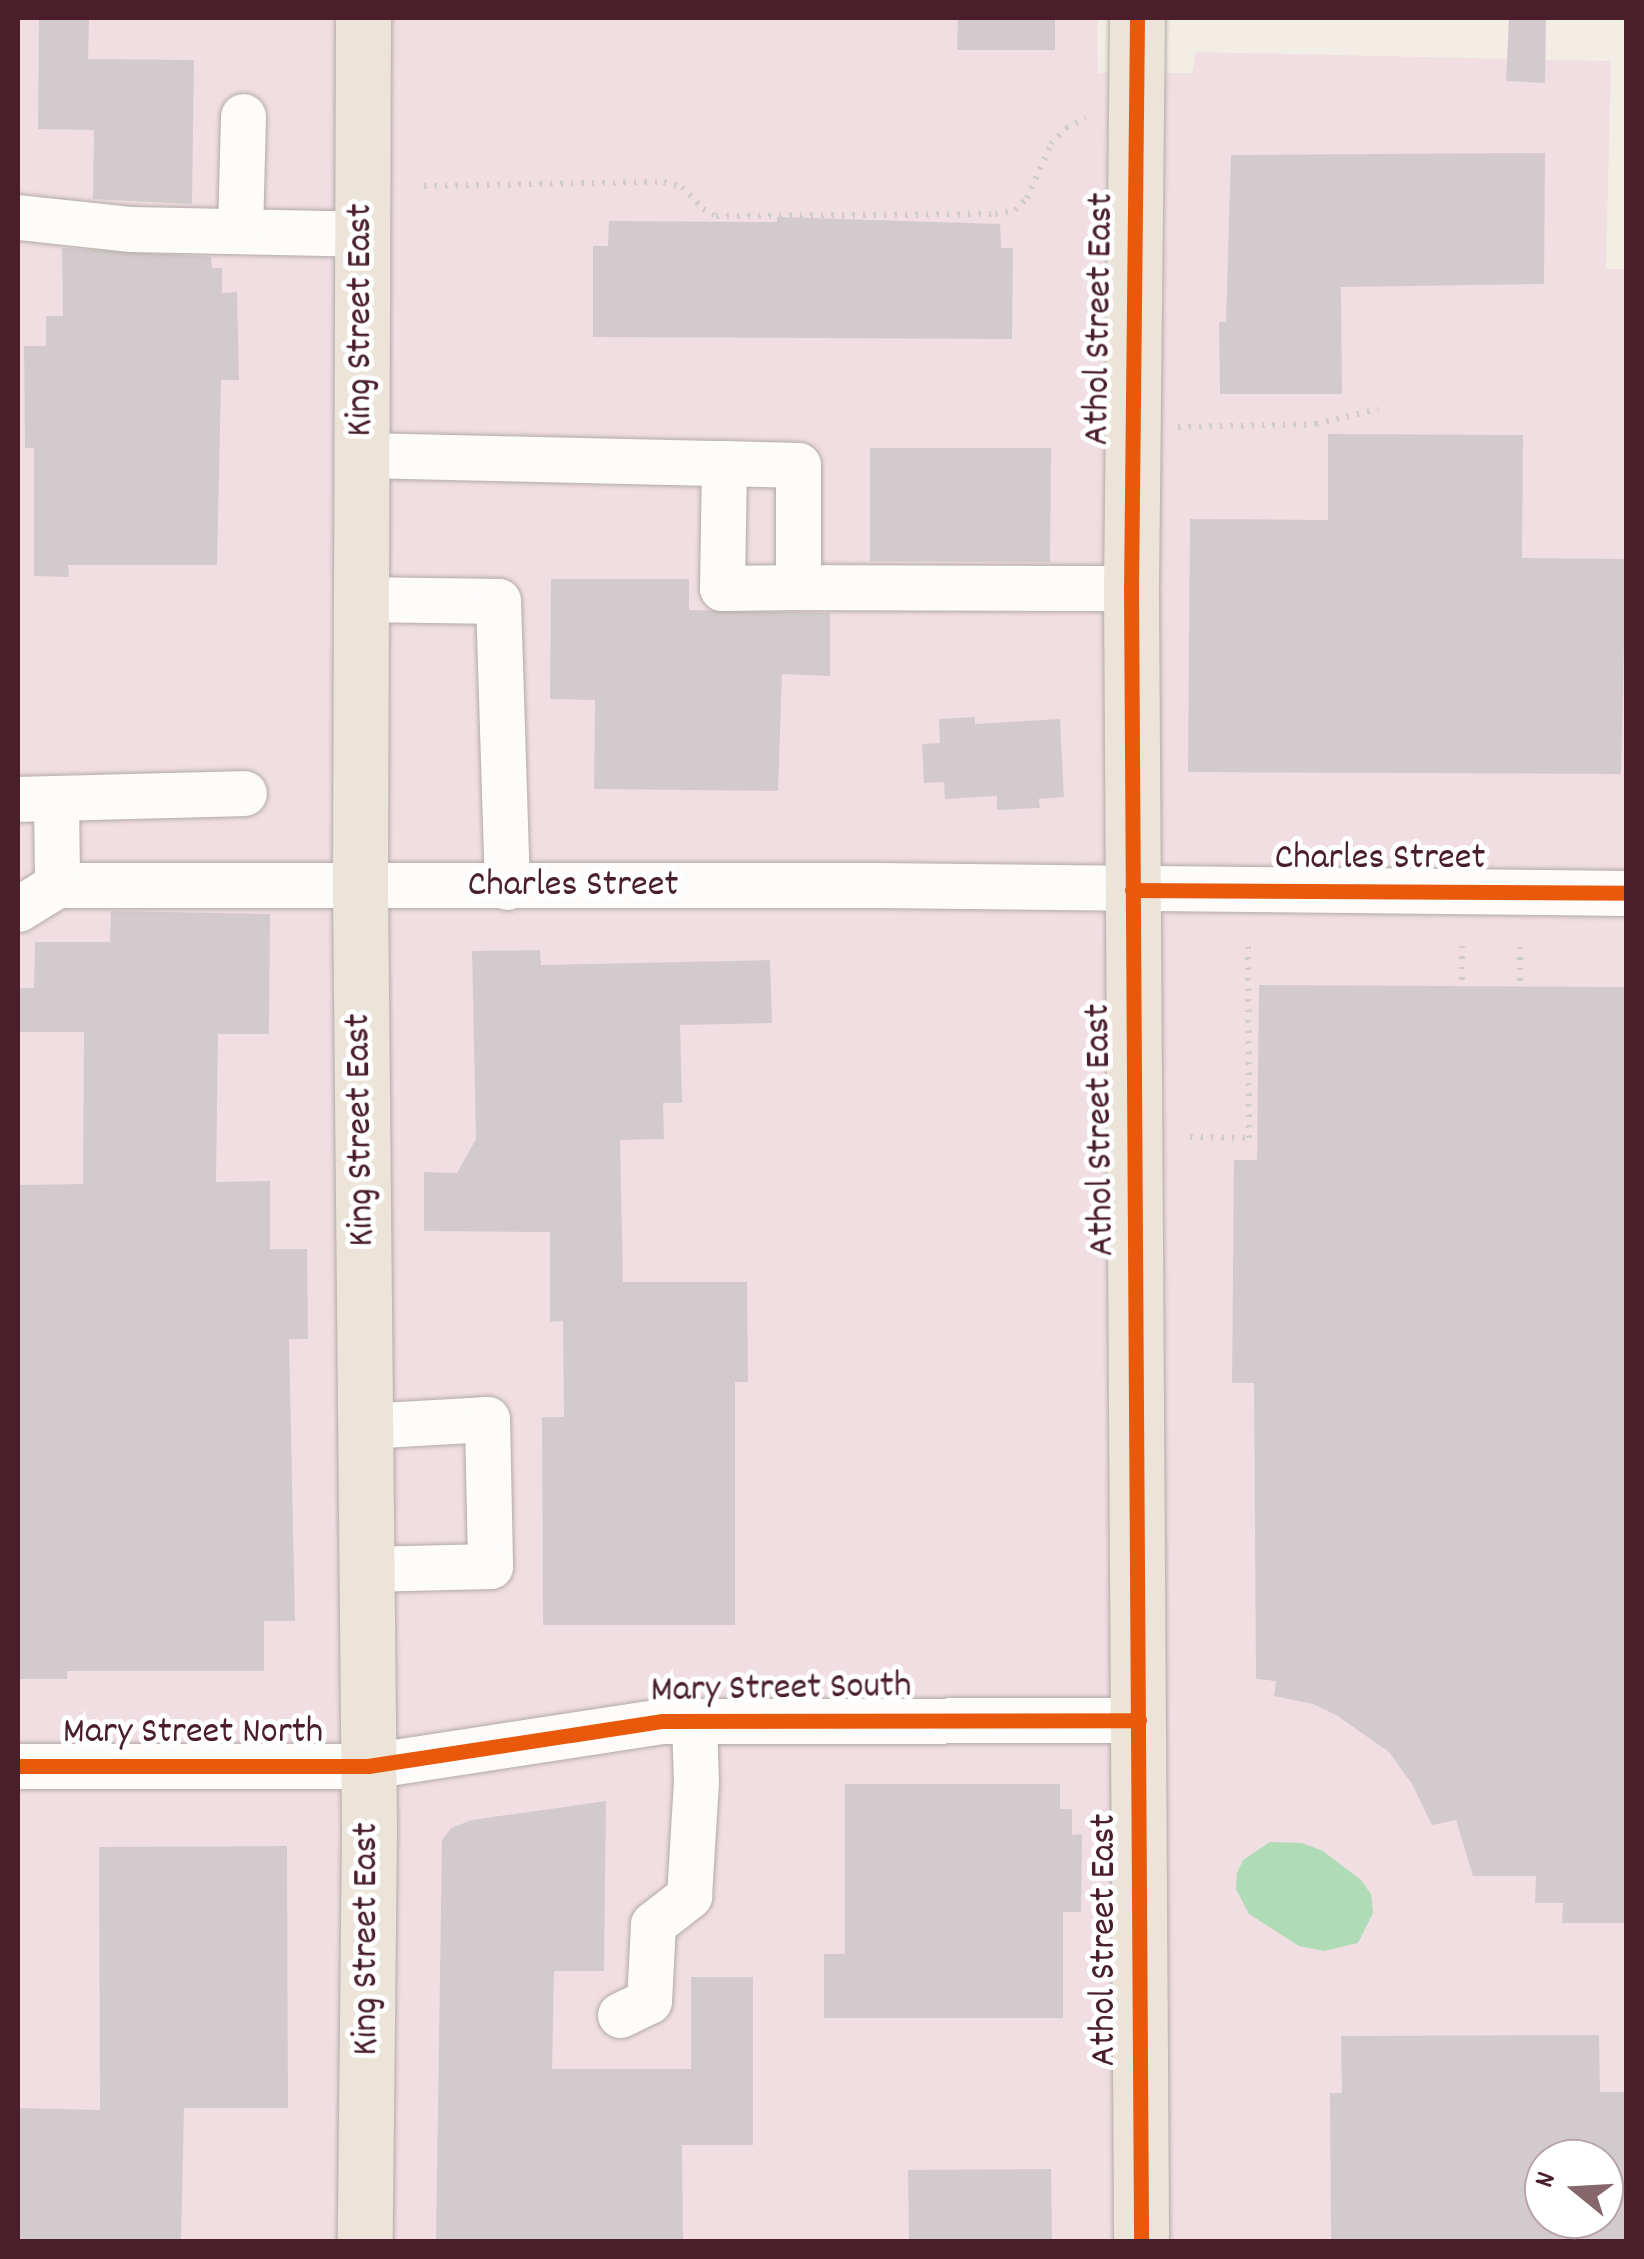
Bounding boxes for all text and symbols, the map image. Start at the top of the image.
street label: Athol Street East [1076,192,1126,446]
street label: King Street East [339,203,385,437]
street label: Charles Street [1275,837,1485,883]
street label: Charles Street [468,864,678,910]
street label: Athol Street East [1077,1003,1127,1257]
street label: King Street East [337,1013,387,1247]
street label: Mary Street South [650,1665,912,1715]
street label: Mary Street North [63,1711,323,1757]
street label: Athol Street East [1083,1814,1129,2066]
street label: King Street East [345,1822,391,2056]
north arrow [1524,2139,1624,2239]
text: N [1526,2168,1569,2193]

